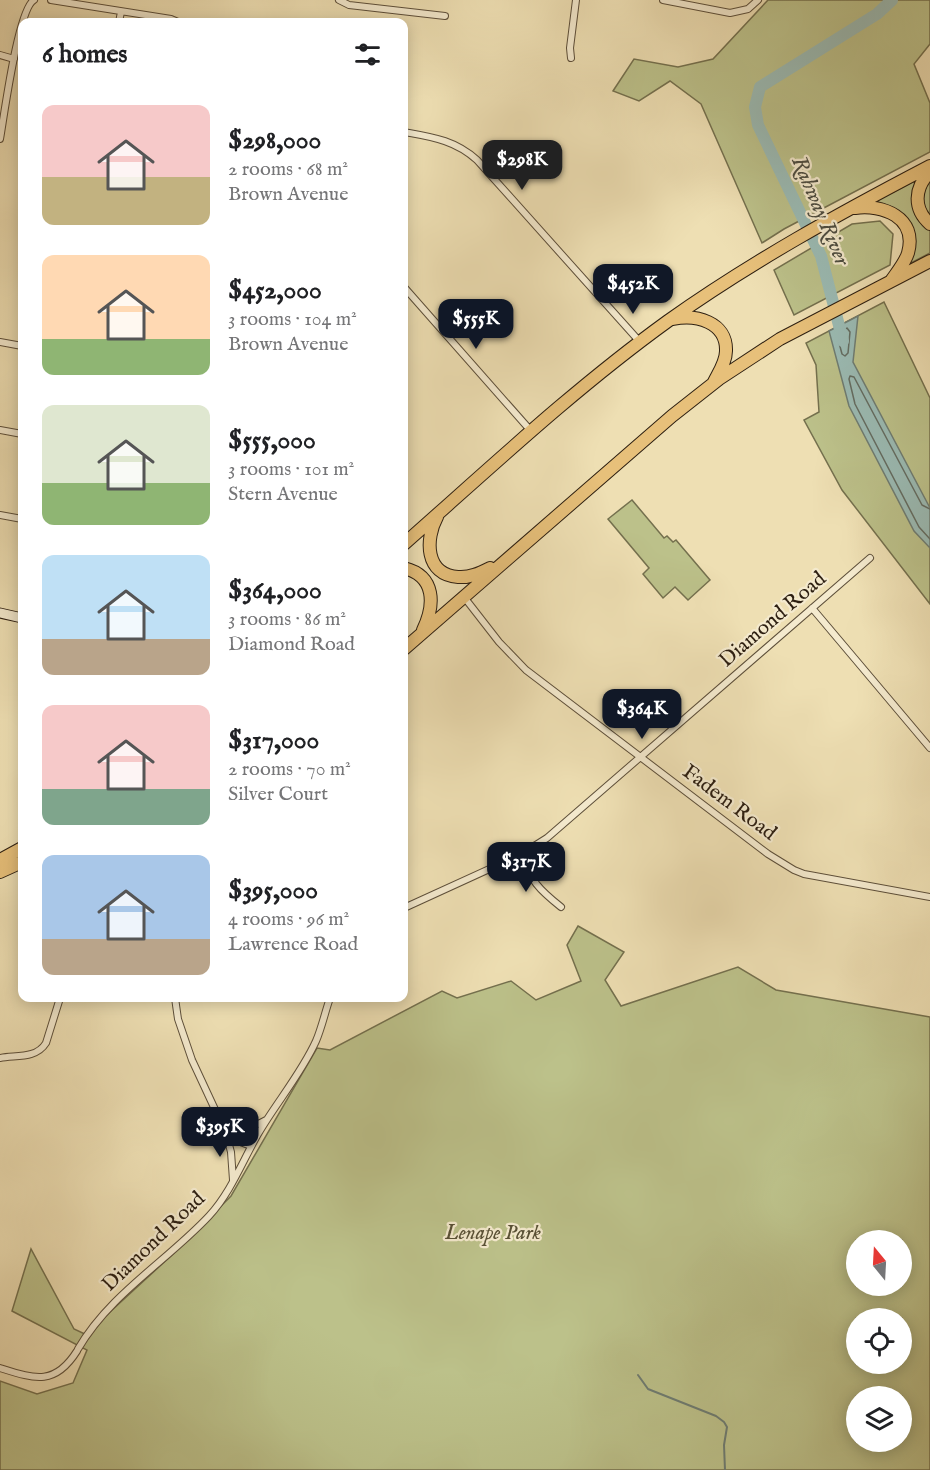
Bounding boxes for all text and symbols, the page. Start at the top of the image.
text: 6 homes [42,38,127,71]
icon: filters [351,38,384,71]
text: $298,000 [228,124,321,157]
icon: home [90,129,162,201]
pin: $298K [480,140,564,191]
text: $298K [496,147,548,172]
water label: Rahway River [784,152,856,271]
text: 2 rooms · 68 m² [228,157,348,182]
text: Brown Avenue [228,182,348,207]
pin: $452K [591,264,675,315]
text: $452K [607,271,659,296]
text: $452,000 [228,274,322,307]
icon: home [90,279,162,351]
pin: $555K [434,299,518,350]
text: $555K [452,306,500,331]
text: 3 rooms · 104 m² [228,307,357,332]
text: Brown Avenue [228,332,348,357]
text: $555,000 [228,424,316,457]
icon: home [90,429,162,501]
text: 3 rooms · 101 m² [228,457,354,482]
text: Stern Avenue [228,482,338,507]
street label: Diamond Road [714,566,833,674]
text: $364,000 [228,574,322,607]
icon: home [90,579,162,651]
text: 3 rooms · 86 m² [228,607,346,632]
text: Diamond Road [228,632,355,657]
pin: $364K [600,689,684,740]
text: $364K [616,696,668,721]
text: $317,000 [228,724,319,757]
icon: home [90,729,162,801]
text: 2 rooms · 70 m² [228,757,351,782]
street label: Fadem Road [676,759,782,848]
text: Silver Court [228,782,328,807]
pin: $317K [484,842,568,893]
text: $317K [501,849,551,874]
text: $395,000 [228,874,318,907]
icon: home [90,879,162,951]
text: 4 rooms · 96 m² [228,907,349,932]
text: Lawrence Road [228,932,358,957]
pin: $395K [178,1107,262,1158]
text: $395K [196,1114,244,1139]
street label: Diamond Road [97,1185,212,1298]
park label: Lenape Park [444,1220,542,1247]
north arrow [846,1230,912,1296]
map controls [846,1230,912,1452]
button: locate [846,1308,912,1374]
button: layers [846,1386,912,1452]

